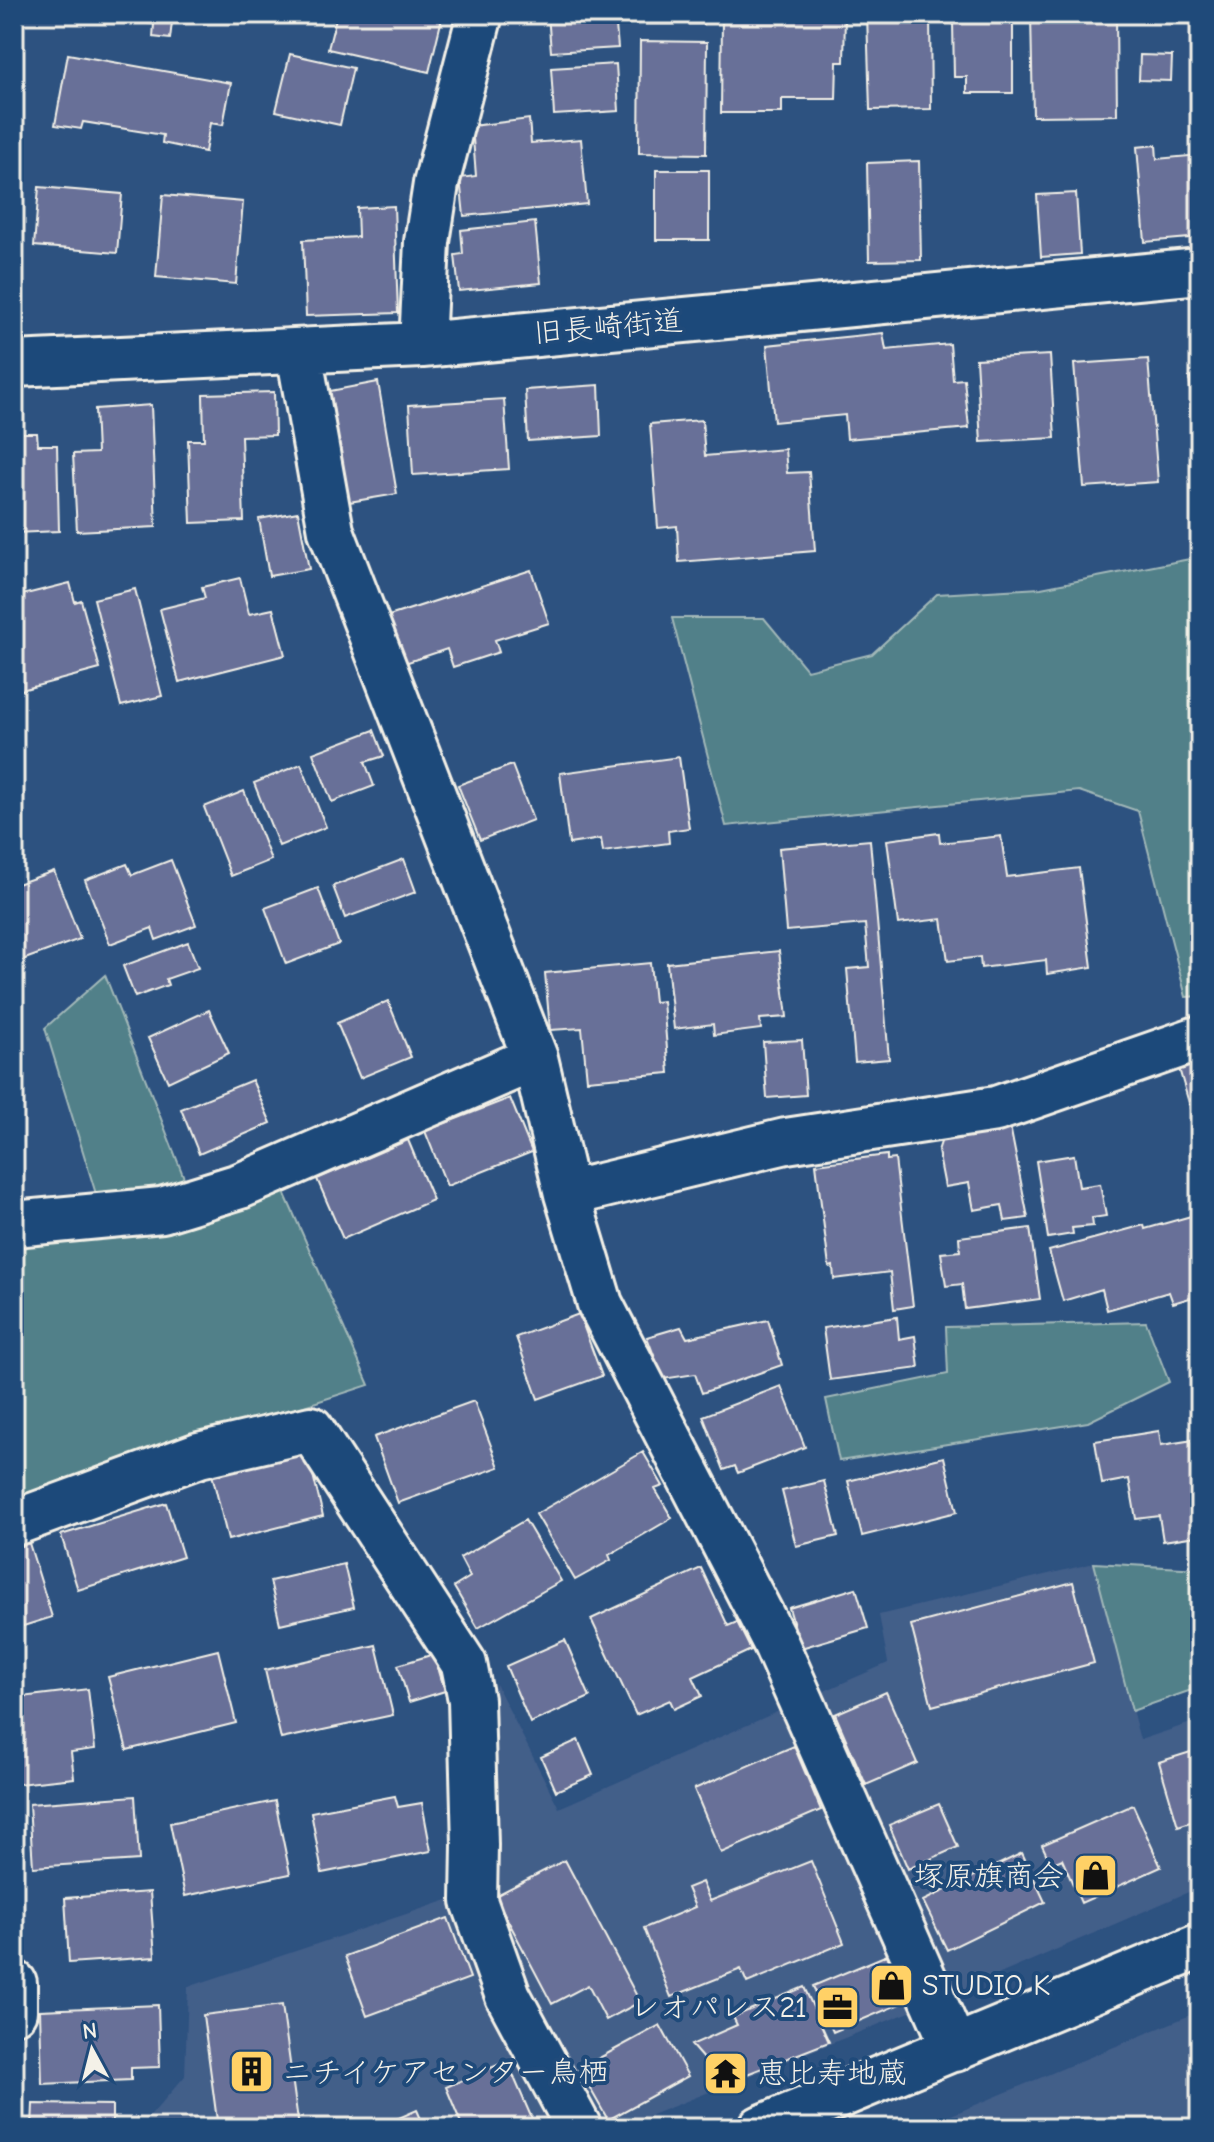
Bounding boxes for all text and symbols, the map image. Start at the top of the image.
street label: 旧長崎街道 [532,303,684,351]
shop icon: 塚原旗商会 [1071,1852,1119,1900]
place label: 塚原旗商会 [914,1859,1064,1894]
shop icon: STUDIO K [867,1961,915,2009]
place label: STUDIO K [922,1968,1050,2003]
office icon: レオパレス21 [814,1983,862,2031]
place label: レオパレス21 [629,1990,807,2025]
north arrow [52,2010,132,2090]
text: N [81,2017,98,2045]
building icon: ニチイケアセンター鳥栖 [227,2048,275,2096]
temple icon: 恵比寿地蔵 [702,2049,750,2097]
place label: ニチイケアセンター鳥栖 [282,2055,608,2090]
place label: 恵比寿地蔵 [757,2056,907,2091]

